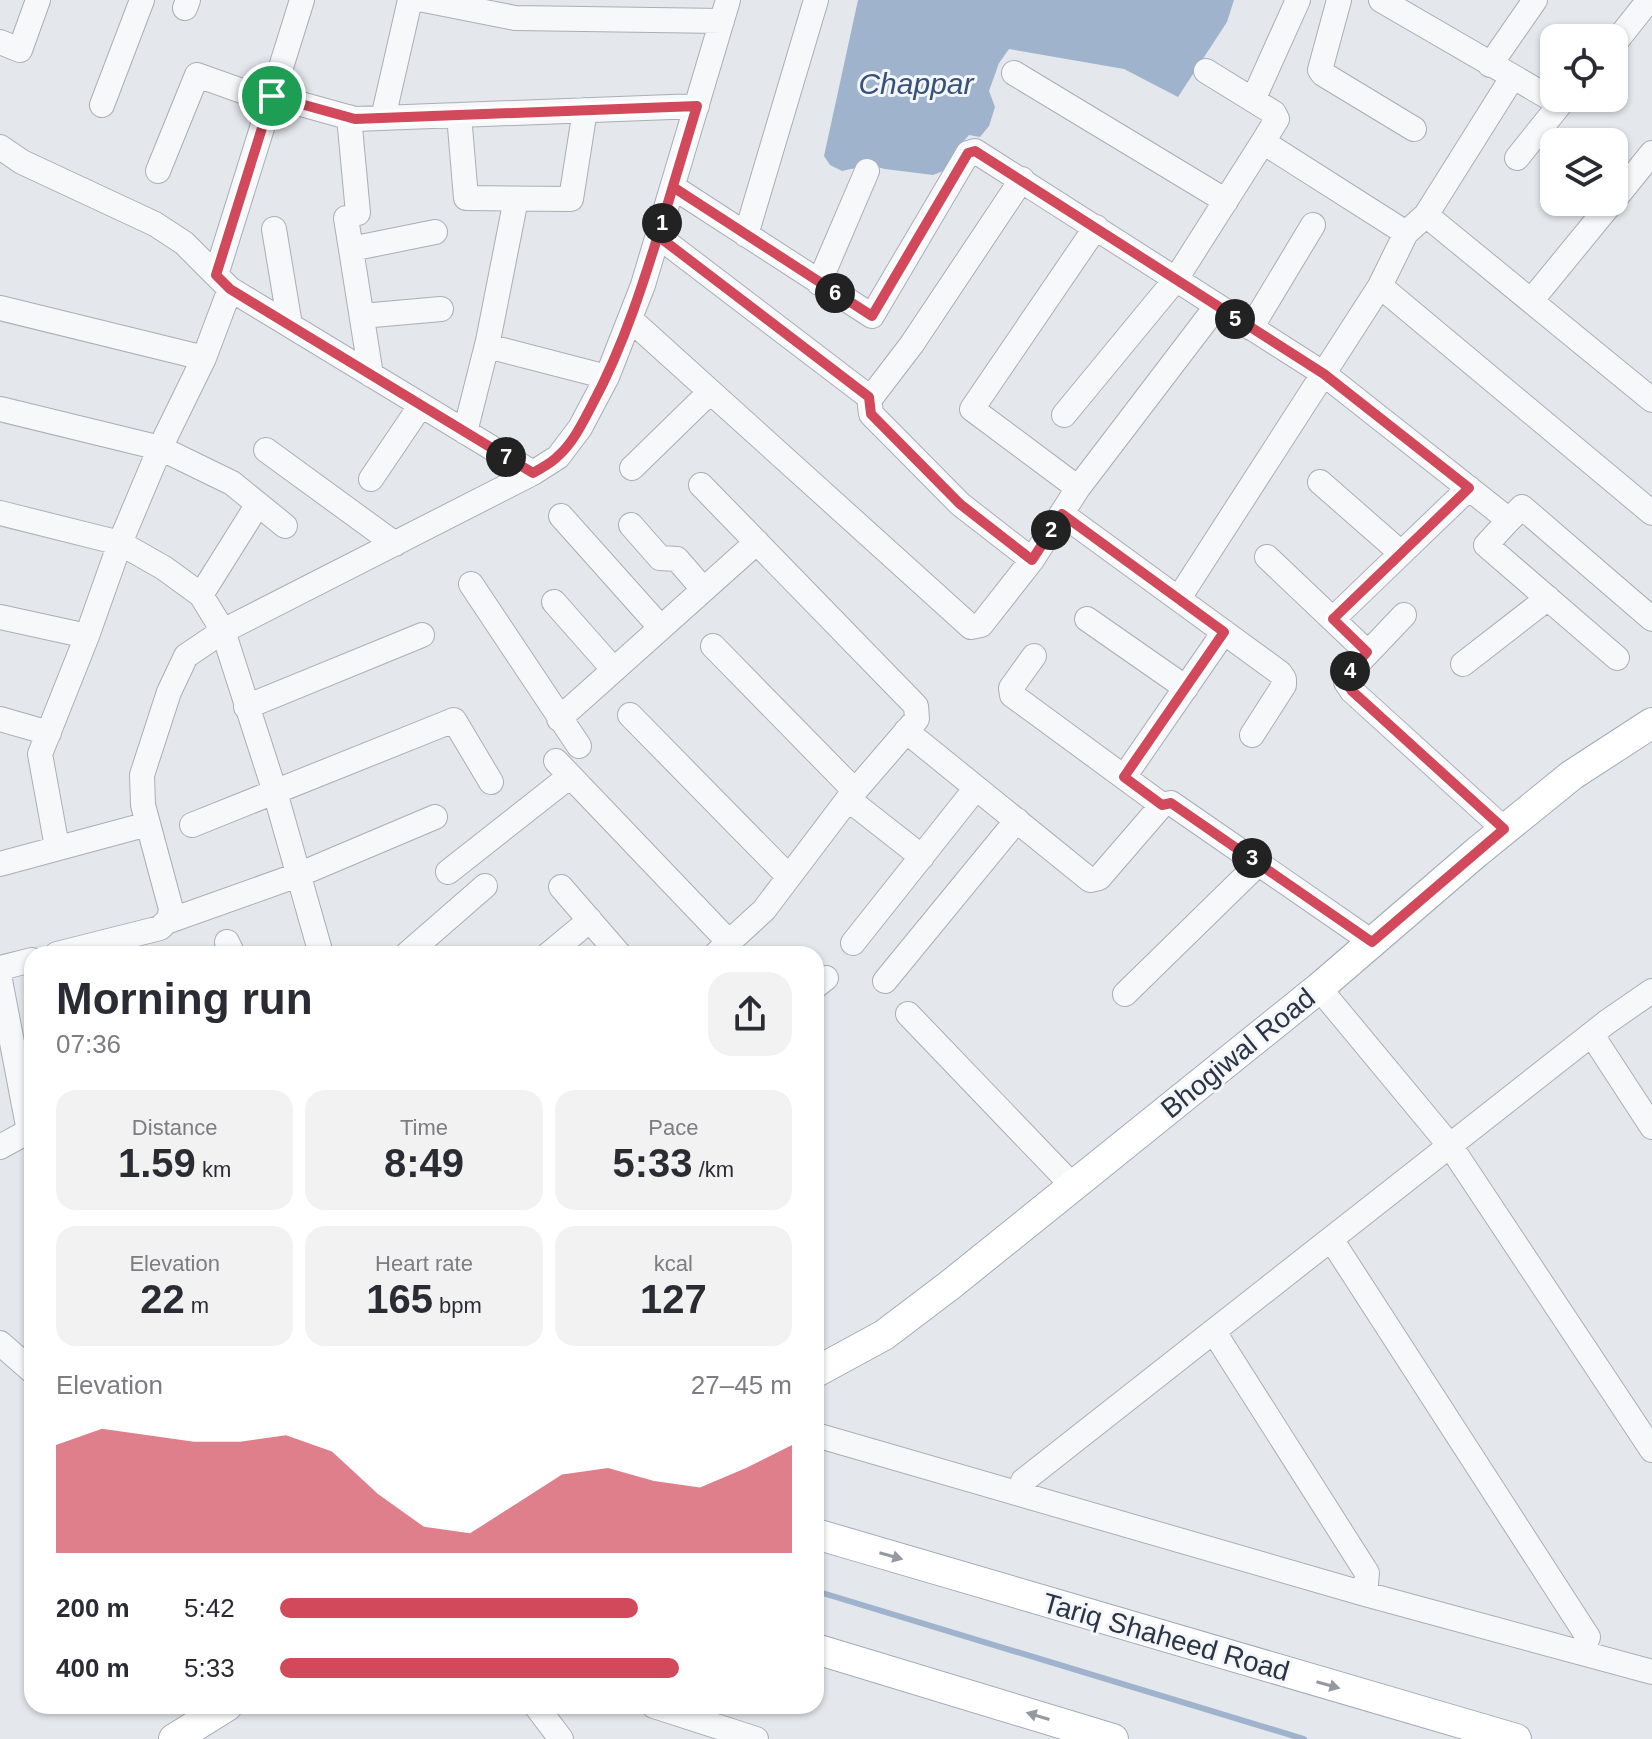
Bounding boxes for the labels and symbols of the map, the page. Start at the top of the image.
pin [238,62,306,130]
water label: Chappar [858,67,975,100]
pin: 1 [642,203,682,243]
pin: 6 [815,273,855,313]
pin: 5 [1215,299,1255,339]
pin: 7 [486,437,526,477]
pin: 2 [1031,510,1071,550]
pin: 4 [1330,651,1370,691]
pin: 3 [1232,838,1272,878]
street label: Bhogiwal Road [1155,982,1321,1124]
one-way arrow [879,1550,903,1563]
street label: Tariq Shaheed Road [1039,1587,1293,1687]
one-way arrow [1317,1679,1341,1692]
one-way arrow [1026,1709,1050,1722]

